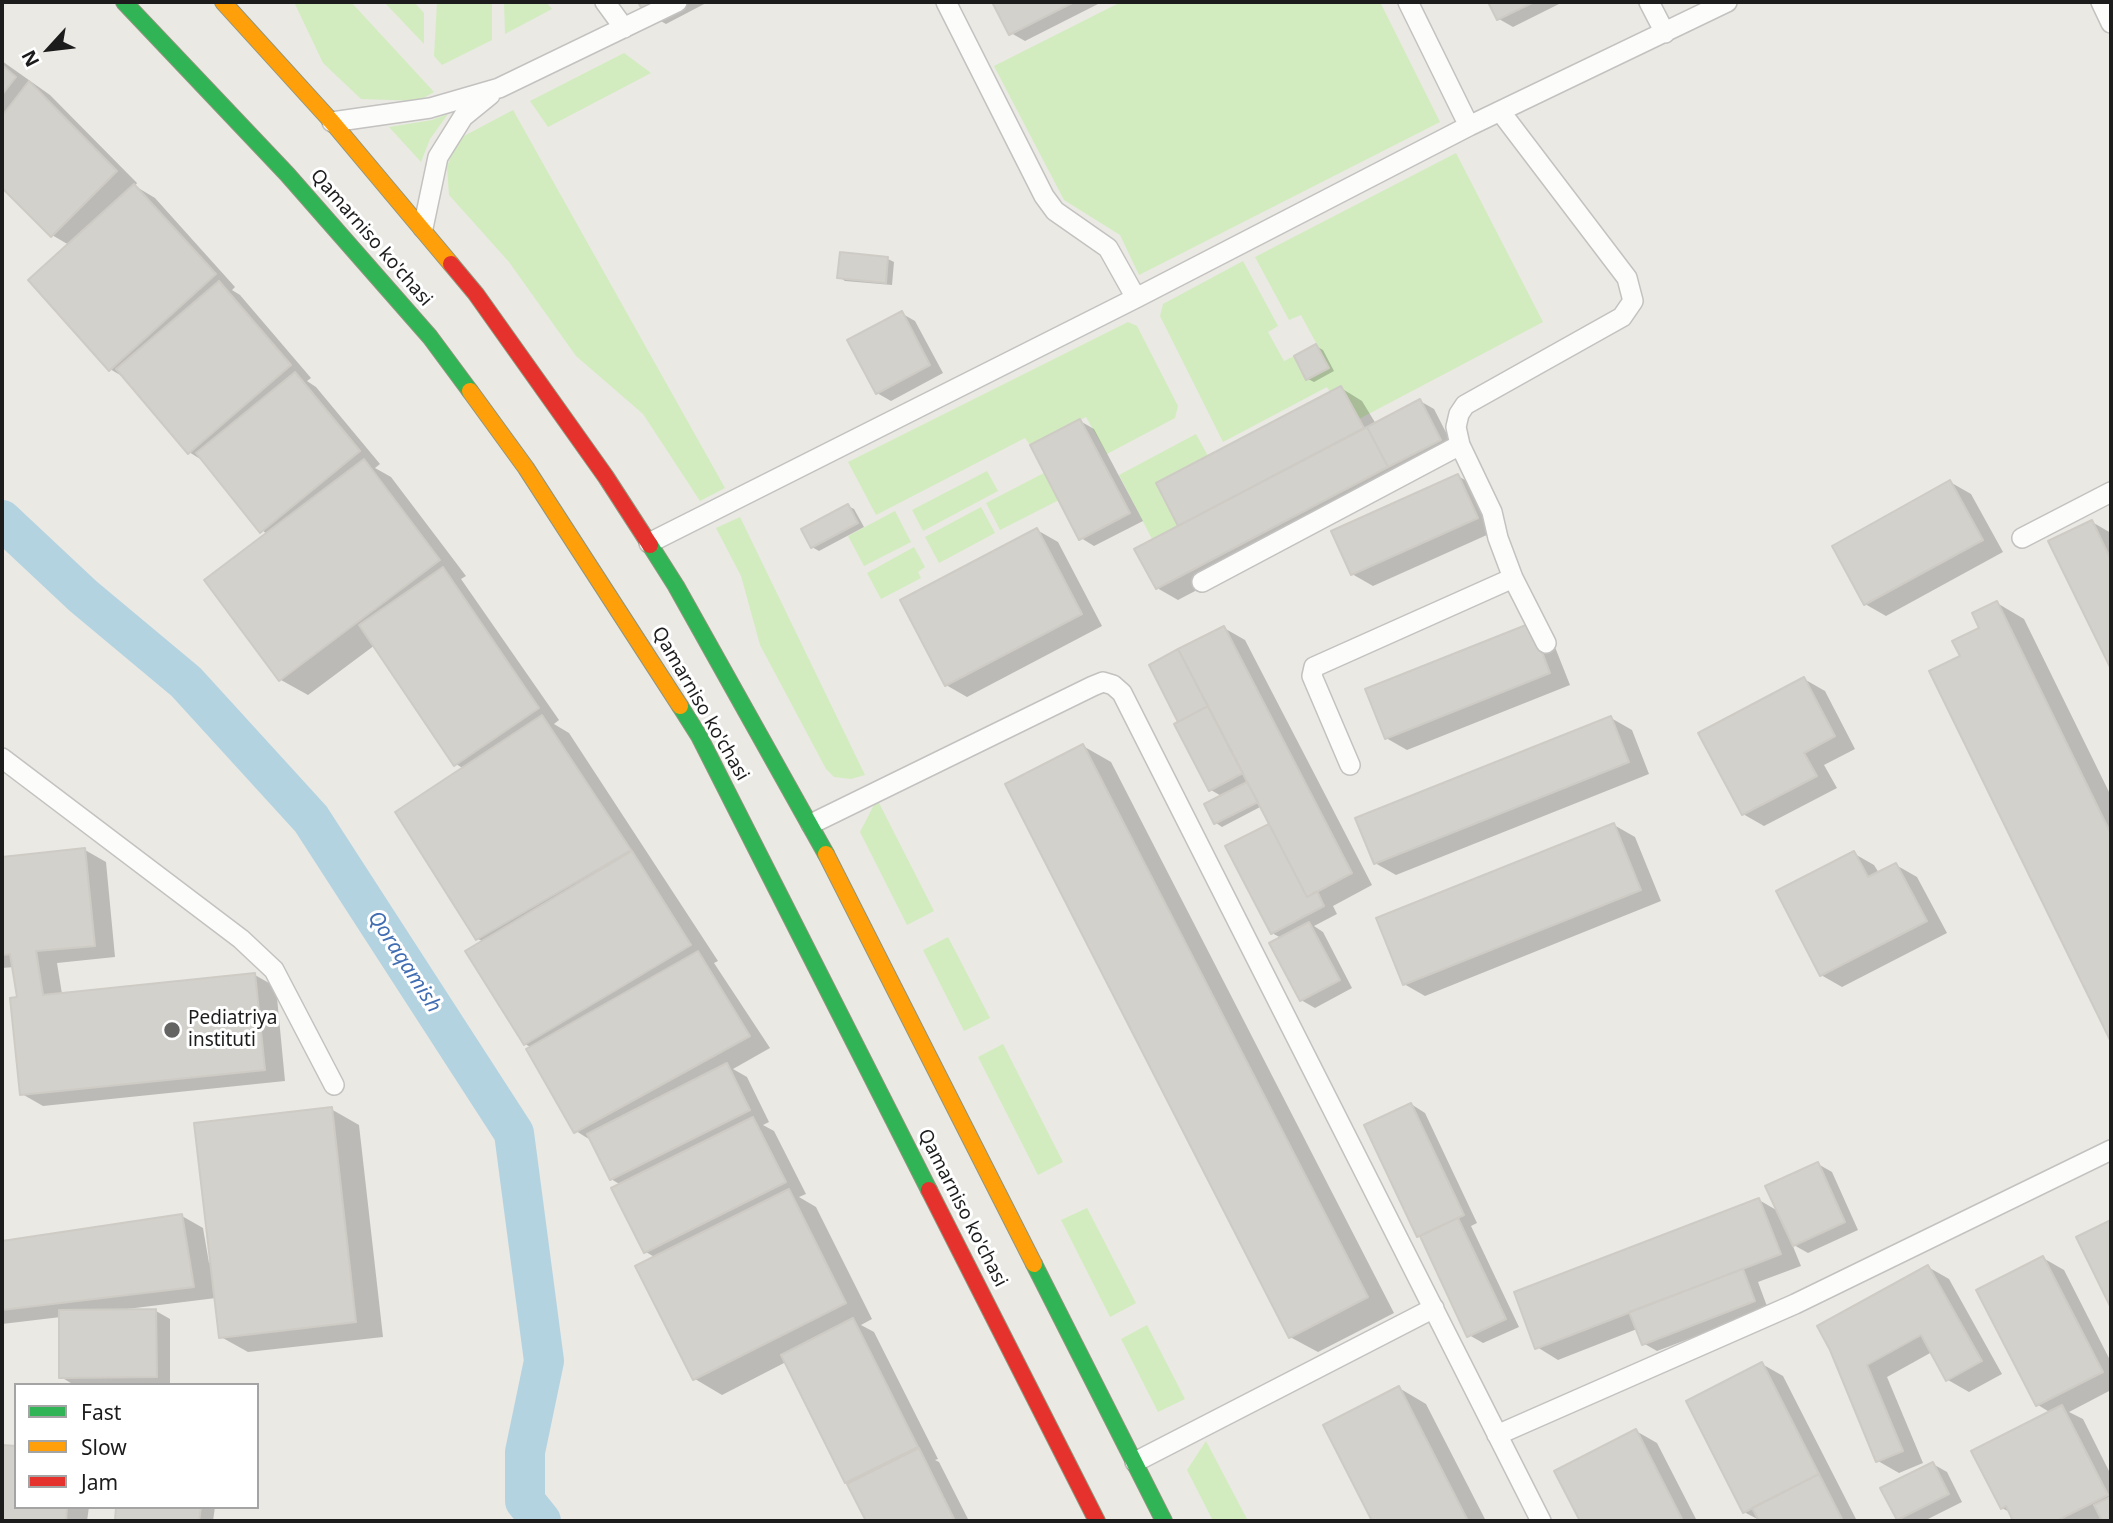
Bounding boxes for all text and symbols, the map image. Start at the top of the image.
north arrow [14,14,84,84]
text: N [15,46,45,71]
street label: Qamarniso ko'chasi [305,165,437,311]
street label: Qamarniso ko'chasi [647,623,753,785]
water label: Qoraqamish [362,907,446,1017]
place label: Pediatriya instituti [188,1008,277,1052]
marker: Pediatriya instituti [162,1020,182,1040]
street label: Qamarniso ko'chasi [912,1125,1012,1291]
legend [14,1383,259,1509]
text: Fast [81,1398,121,1426]
text: Slow [81,1433,127,1461]
text: Jam [81,1468,118,1496]

